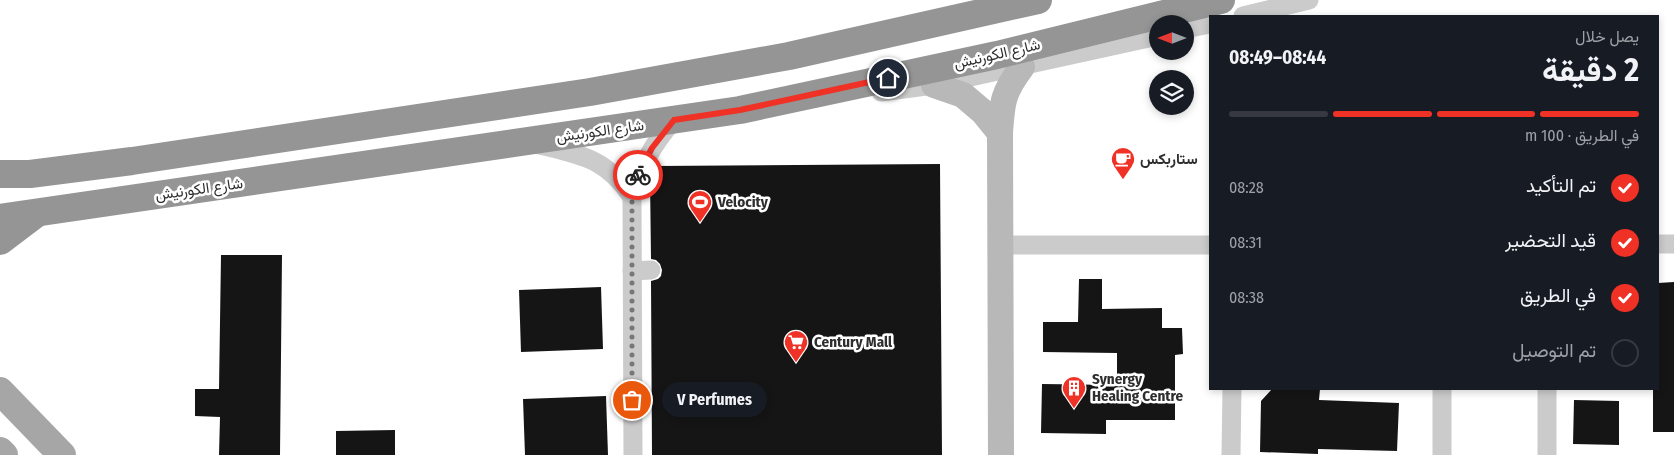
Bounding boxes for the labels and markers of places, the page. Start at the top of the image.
pin [867,57,909,99]
cafe icon: ستاربكس [1110,146,1136,180]
place label: ستاربكس [1140,150,1198,168]
sports icon: Velocity [687,189,713,223]
place label: Velocity [717,193,769,211]
supermarket icon: Century Mall [783,329,809,363]
place label: Century Mall [814,333,893,351]
place label: Synergy Healing Centre [1092,370,1184,405]
building icon: Synergy Healing Centre [1061,375,1087,409]
pin [611,379,653,421]
callout: V Perfumes [662,382,767,418]

